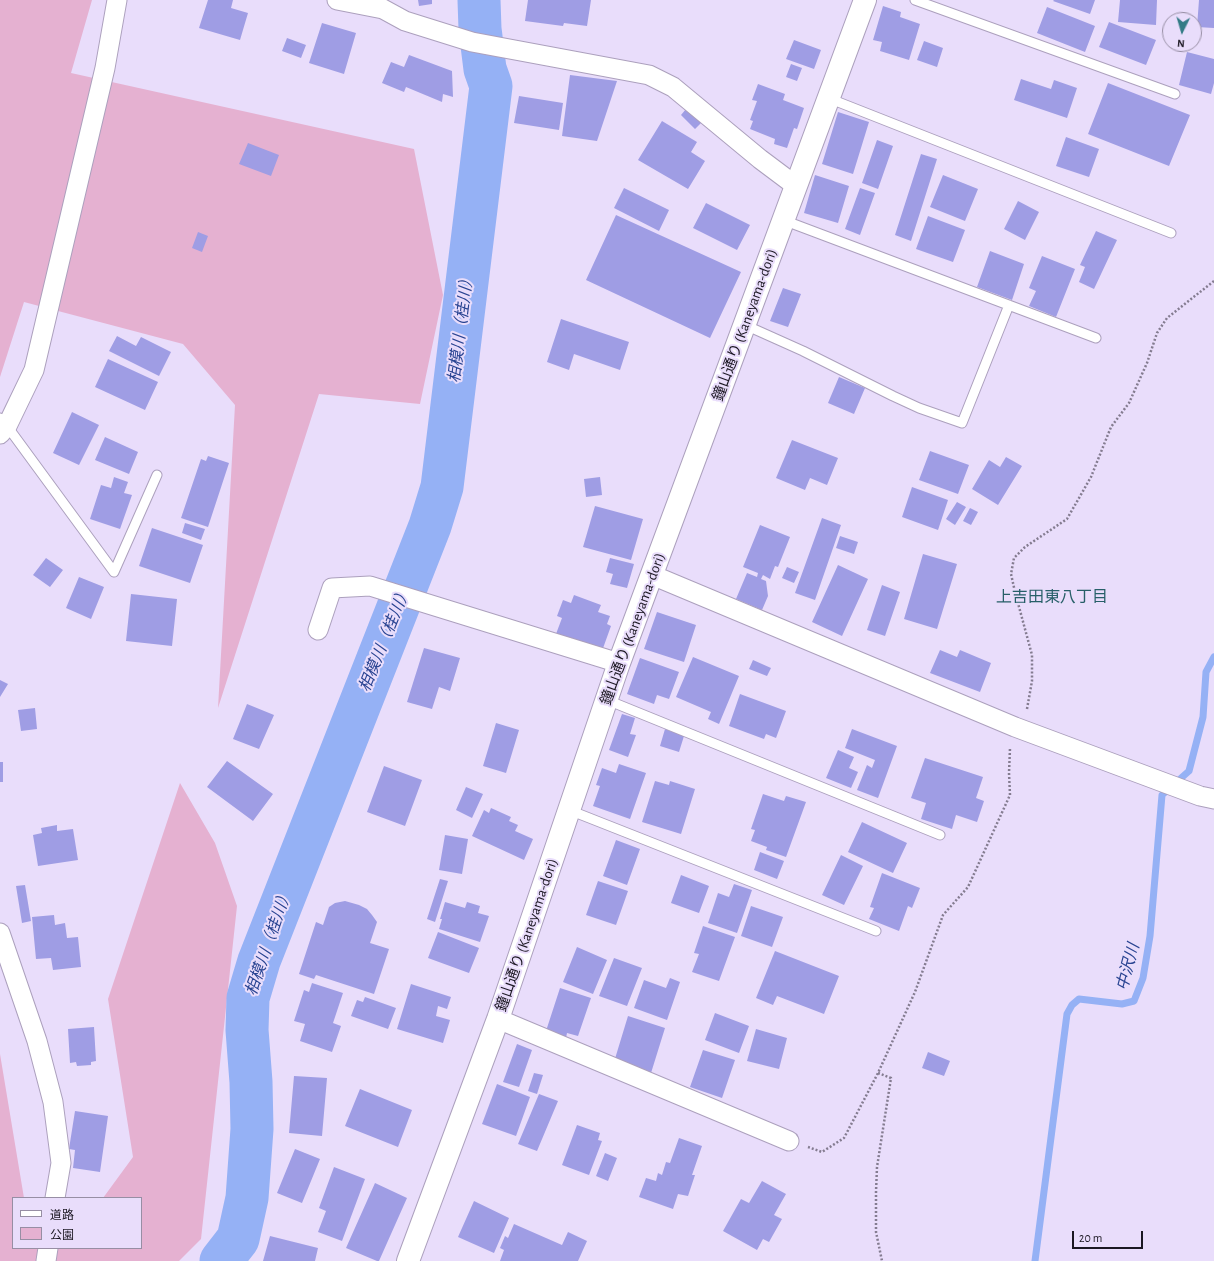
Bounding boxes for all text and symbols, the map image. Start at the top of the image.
north arrow [1162,12,1202,52]
text: N [1177,38,1185,49]
street label: 鐘山通り (Kaneyama-dori) [709,246,781,404]
water label: 相模川（桂川） [445,270,477,384]
street label: 鐘山通り (Kaneyama-dori) [597,550,669,708]
water label: 相模川（桂川） [355,583,415,695]
district label: 上吉田東八丁目 [996,587,1108,607]
street label: 鐘山通り (Kaneyama-dori) [492,856,562,1014]
water label: 相模川（桂川） [242,886,296,998]
water label: 中沢川 [1113,941,1143,993]
legend [12,1197,142,1249]
text: 道路 [50,1209,74,1221]
scale bar [1074,1223,1145,1249]
text: 公園 [50,1229,74,1241]
text: 20 m [1079,1232,1102,1244]

